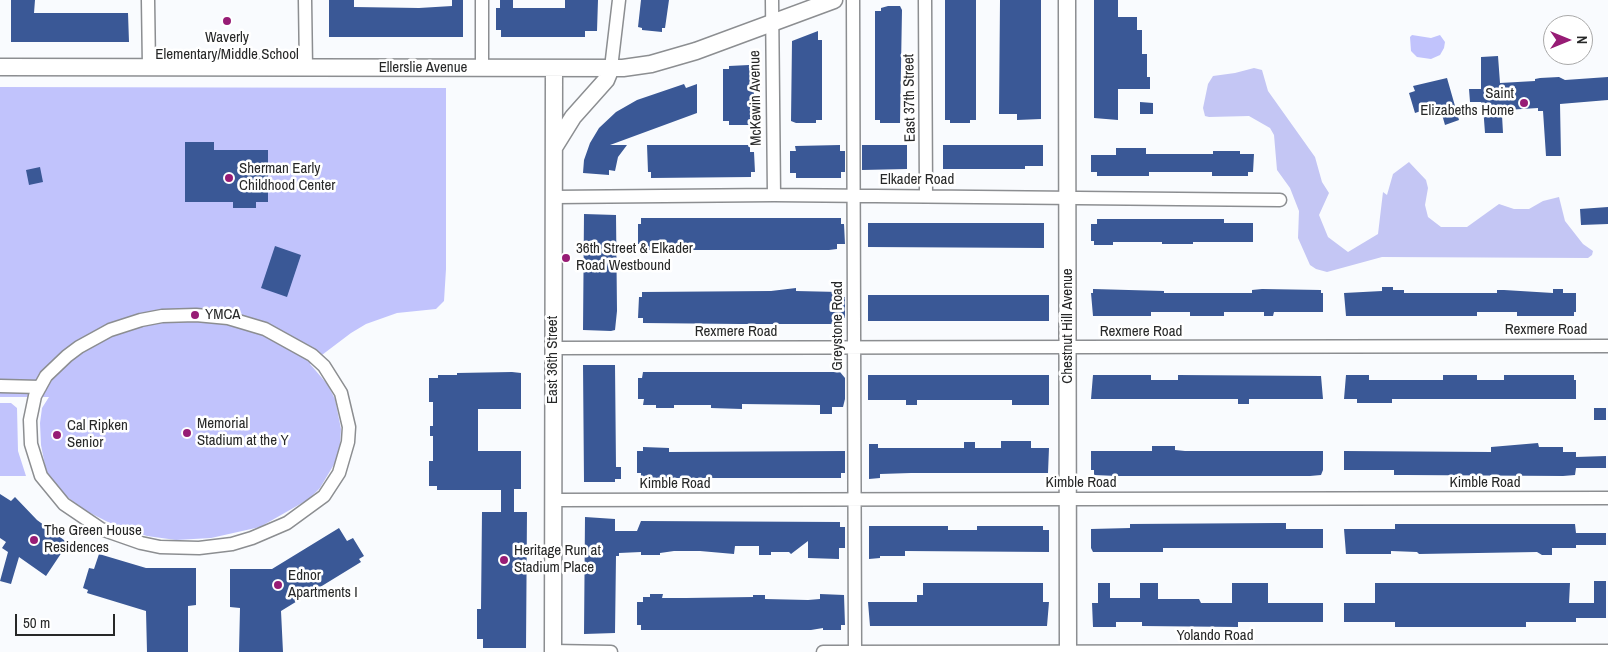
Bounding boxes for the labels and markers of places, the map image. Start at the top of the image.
marker: Waverly Elementary/Middle School [221,15,233,27]
place label: Waverly Elementary/Middle School [155,29,299,64]
place label: Saint Elizabeths Home [1420,85,1514,120]
marker: Saint Elizabeths Home [1518,97,1530,109]
place label: Sherman Early Childhood Center [239,160,335,195]
marker: Sherman Early Childhood Center [223,172,235,184]
place label: 36th Street & Elkader Road Westbound [576,240,693,275]
marker: 36th Street & Elkader Road Westbound [560,252,572,264]
place label: YMCA [205,306,241,324]
marker: YMCA [189,309,201,321]
place label: Memorial Stadium at the Y [197,415,289,450]
place label: Cal Ripken Senior [67,417,128,452]
marker: Memorial Stadium at the Y [181,427,193,439]
marker: Cal Ripken Senior [51,429,63,441]
place label: The Green House Residences [44,522,142,557]
marker: The Green House Residences [28,534,40,546]
place label: Heritage Run at Stadium Place [514,542,601,577]
marker: Heritage Run at Stadium Place [498,554,510,566]
place label: Ednor Apartments I [288,567,358,602]
marker: Ednor Apartments I [272,579,284,591]

